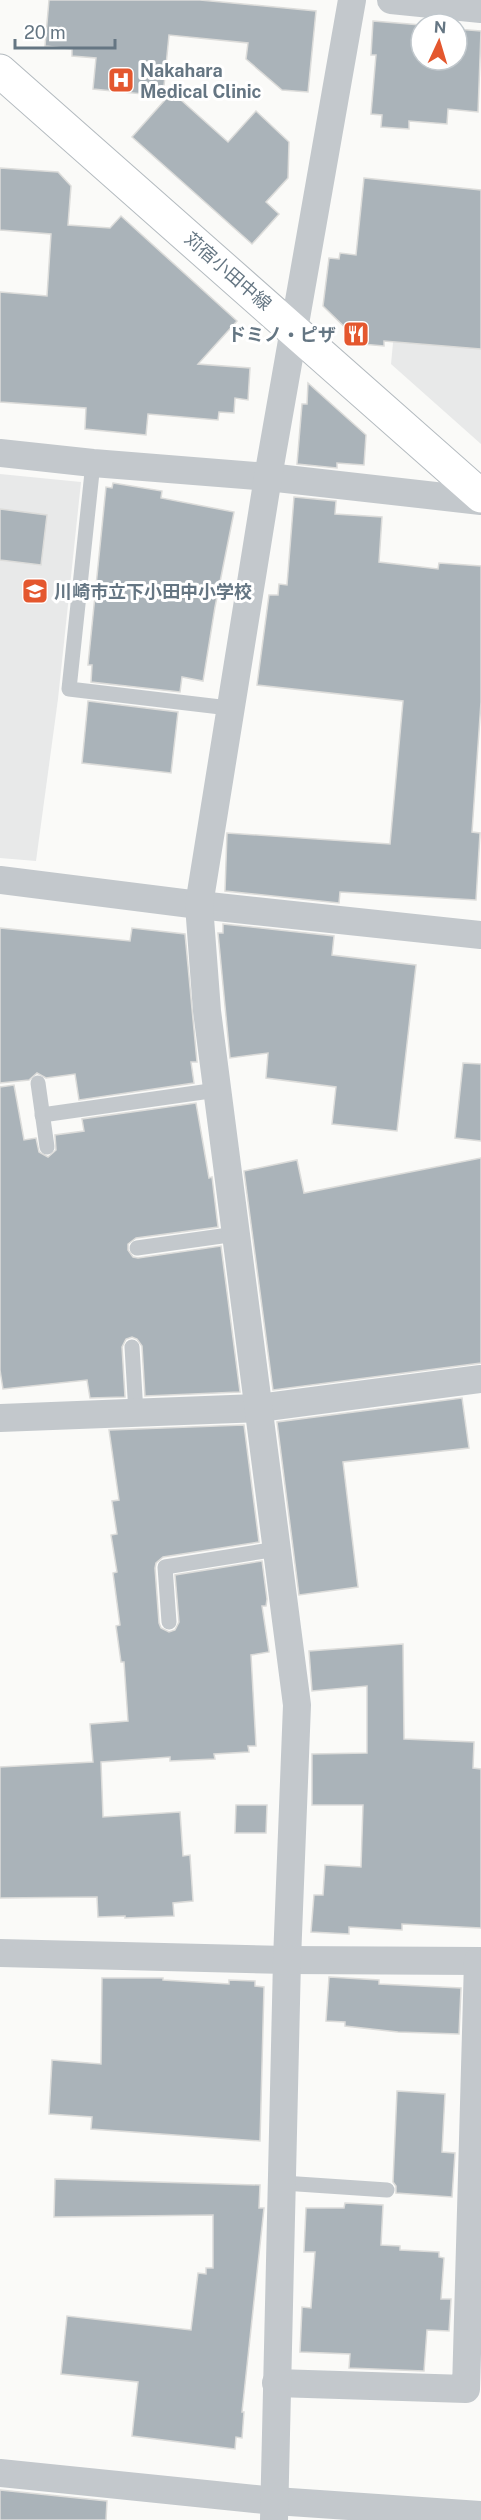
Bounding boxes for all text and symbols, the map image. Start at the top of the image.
scale bar [15,12,116,50]
north arrow [409,12,469,72]
text: N [433,18,447,37]
text: 20 m [24,22,66,43]
place label: Nakahara Medical Clinic [140,60,262,102]
hospital icon: Nakahara Medical Clinic [106,65,136,95]
street label: 苅宿小田中線 [180,228,276,314]
restaurant icon: ドミノ・ピザ [341,319,371,349]
place label: ドミノ・ピザ [228,324,336,345]
school or university icon: 川崎市立下小田中小学校 [20,576,50,606]
place label: 川崎市立下小田中小学校 [54,581,252,602]

